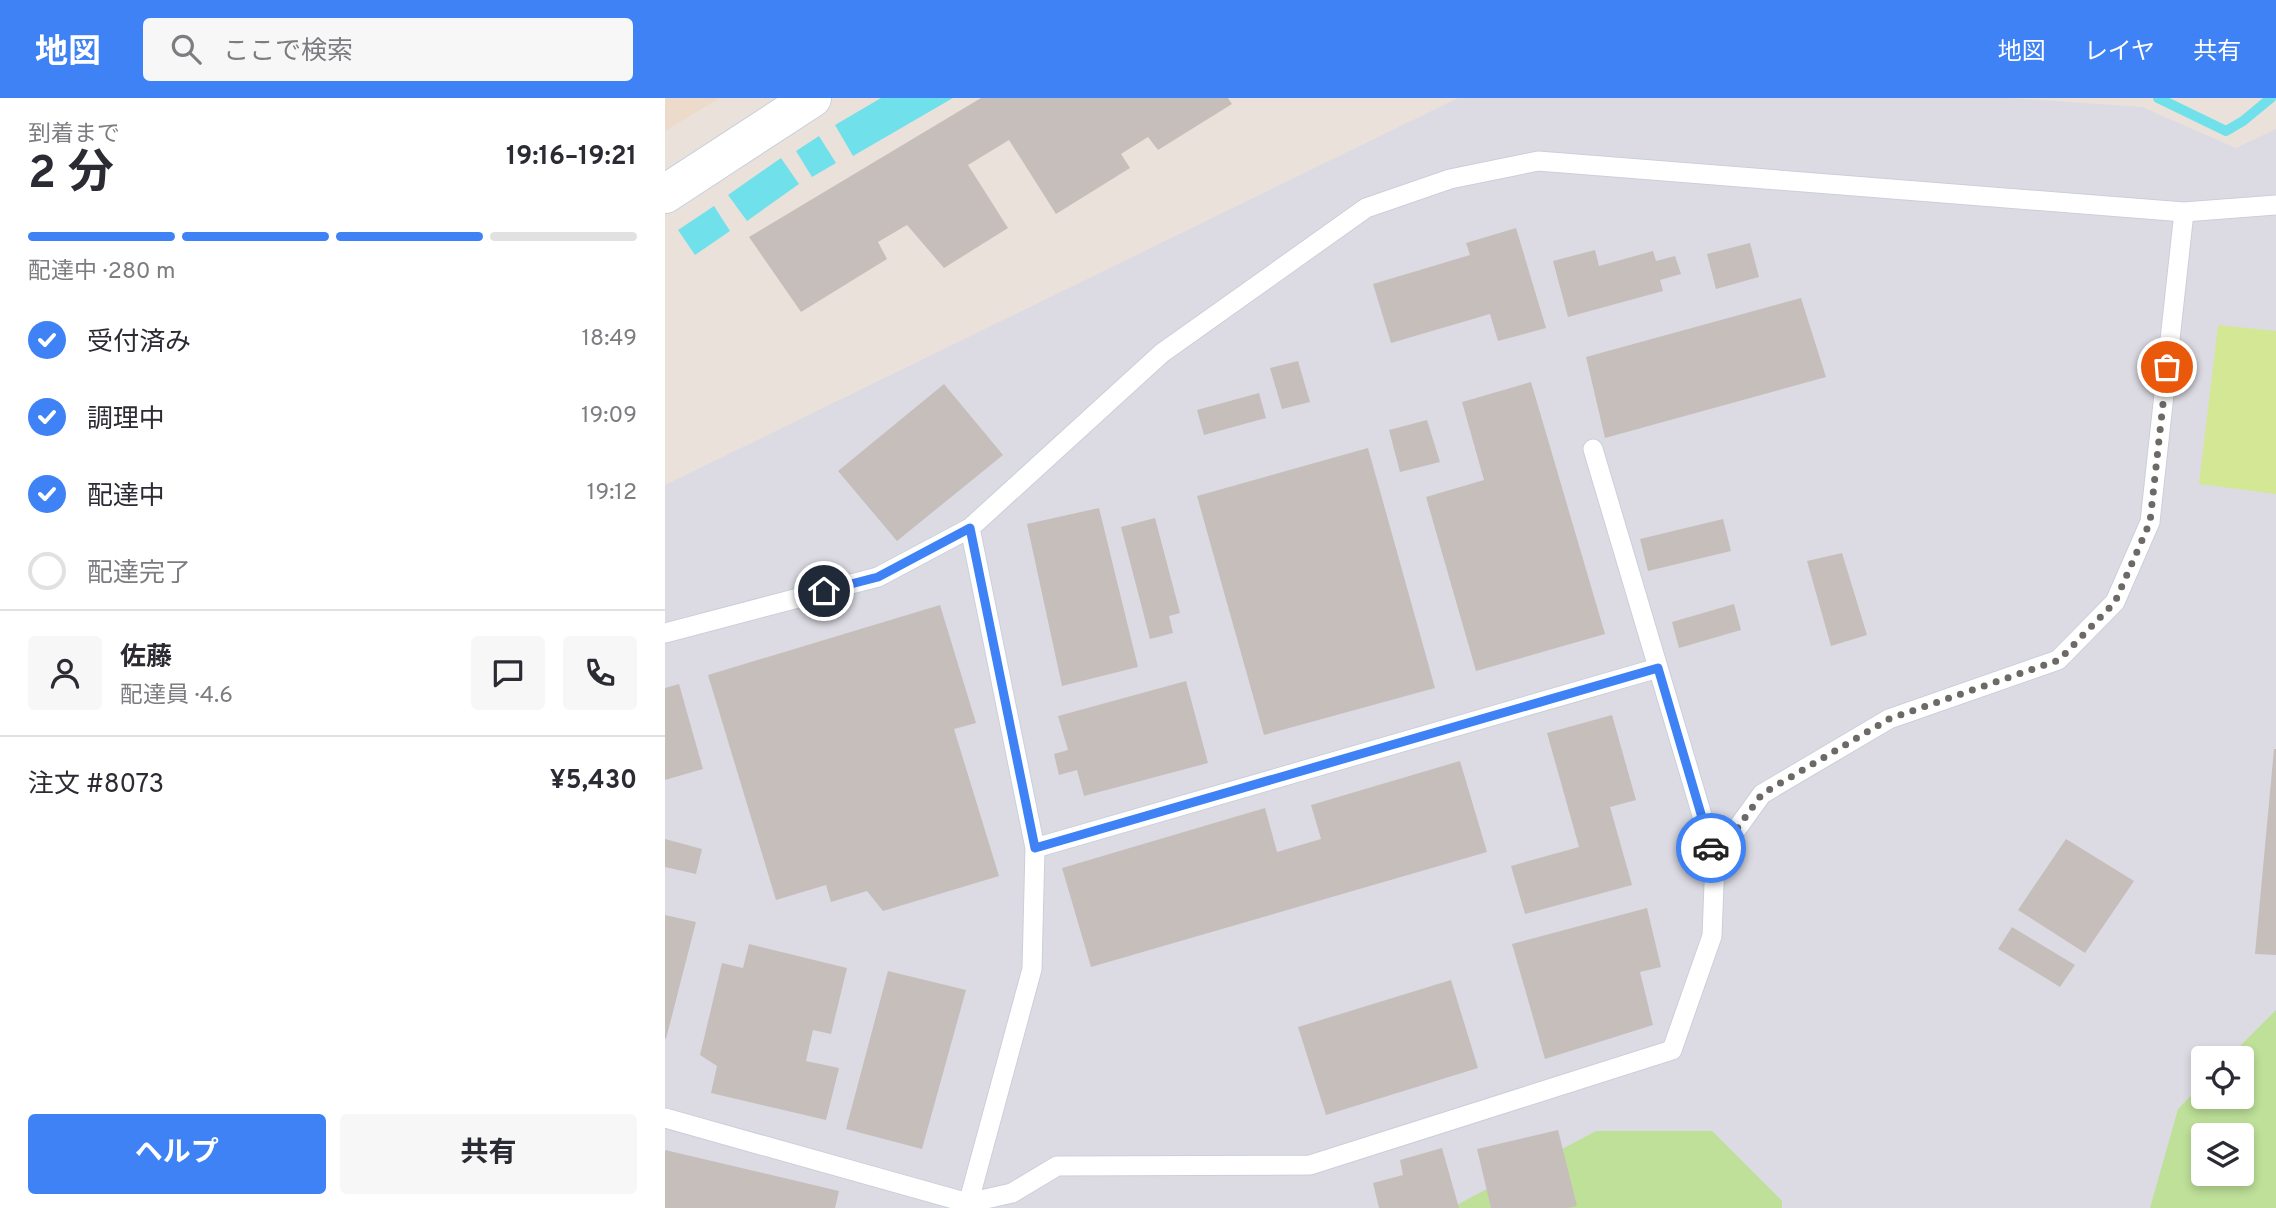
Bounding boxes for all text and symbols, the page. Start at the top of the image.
search box [143,18,633,81]
icon: search [167,30,205,68]
text: 地図 [35,33,101,75]
text: ここで検索 [223,36,353,69]
text: 地図 [1998,38,2046,68]
text: レイヤ [2084,38,2155,68]
text: 共有 [2193,38,2241,68]
text: 到着まで [28,121,120,150]
text: 19:16–19:21 [506,141,637,174]
text: 2 分 [28,146,114,205]
text: 配達中 · 280 m [28,258,175,287]
icon: check [28,321,66,359]
text: 18:49 [582,325,637,354]
text: 受付済み [87,327,191,360]
pin [2137,337,2197,397]
icon: bag [2148,348,2186,386]
icon: check [28,398,66,436]
text: 19:09 [581,402,637,431]
text: 調理中 [87,404,165,437]
icon: check [28,475,66,513]
text: 19:12 [587,479,637,508]
text: 配達中 [87,481,165,514]
text: 配達完了 [87,558,191,591]
pin [794,561,854,621]
icon: home [805,572,843,610]
button: person [28,636,102,710]
button: chat [471,636,545,710]
button: phone [563,636,637,710]
text: 佐藤 [120,642,172,675]
text: 配達員 · 4.6 [120,682,233,711]
text: ¥5,430 [550,765,637,798]
text: 注文 #8073 [28,769,164,802]
courier [1676,813,1746,883]
icon: car [1692,829,1730,867]
map controls [2191,1046,2254,1186]
button: locate [2191,1046,2254,1109]
button: ヘルプ [28,1114,326,1194]
button: 共有 [340,1114,637,1194]
button: layers [2191,1123,2254,1186]

